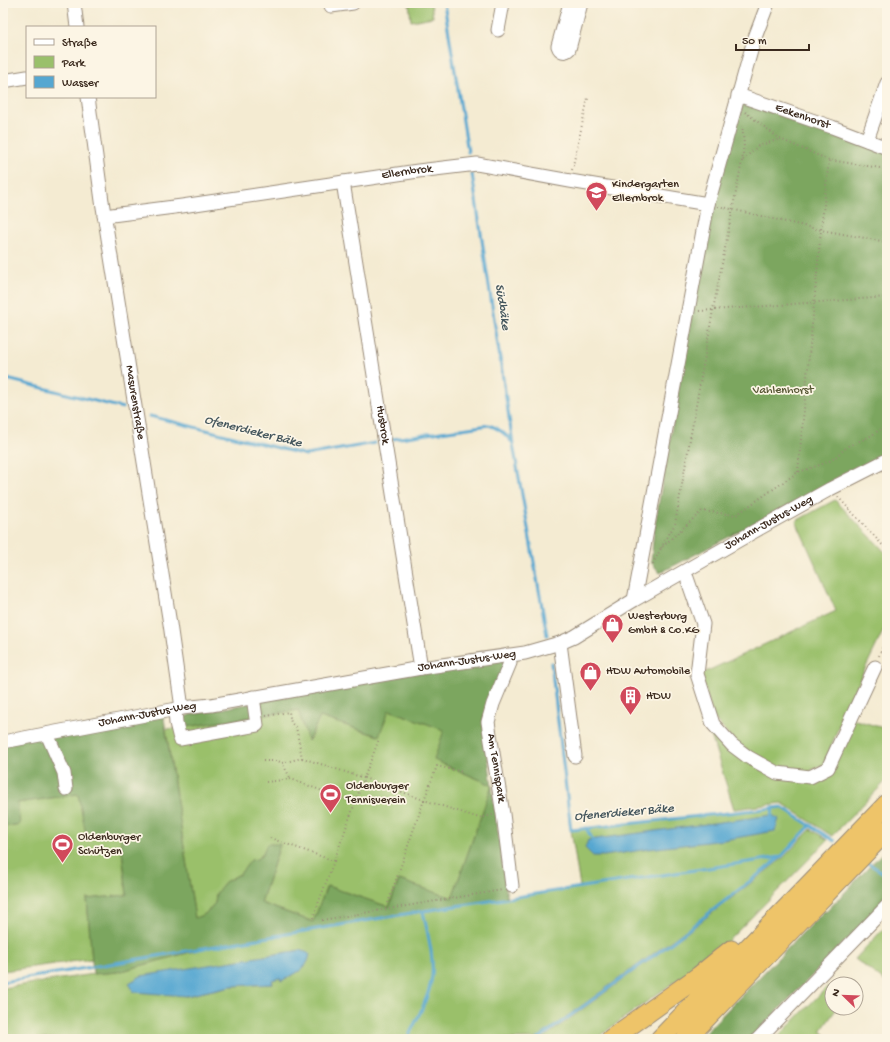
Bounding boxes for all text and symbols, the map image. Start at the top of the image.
legend [26,26,156,98]
scale bar [736,26,809,52]
text: 50 m [742,35,767,49]
text: Straße [62,37,98,51]
text: Park [61,57,87,71]
text: Wasser [62,77,100,91]
street label: Eekenhorst [773,101,833,133]
street label: Ellernbrok [381,162,435,183]
place label: Kindergarten Ellernbrok [612,178,679,206]
school or university icon: Kindergarten Ellernbrok [584,179,610,212]
water label: Südbäke [491,283,513,332]
street label: Masurenstraße [122,364,147,441]
park label: Vahlenhorst [752,384,814,398]
street label: Husbrok [372,404,392,447]
water label: Ofenerdieker Bäke [203,413,304,452]
street label: Johann-Justus-Weg [722,493,816,554]
place label: Westerburg GmbH & Co.KG [628,610,700,638]
shop icon: Westerburg GmbH & Co.KG [600,611,626,644]
street label: Johann-Justus-Weg [417,647,517,675]
shop icon: HDW Automobile [577,659,603,692]
place label: HDW Automobile [606,665,691,679]
building icon: HDW [617,684,643,717]
place label: HDW [646,690,671,704]
street label: Johann-Justus-Weg [97,700,197,731]
street label: Am Tennispark [483,732,508,805]
place label: Oldenburger Tennisverein [345,780,410,808]
sports icon: Oldenburger Tennisverein [317,781,343,814]
water label: Ofenerdieker Bäke [574,801,676,825]
place label: Oldenburger Schützen [78,831,142,859]
sports icon: Oldenburger Schützen [50,832,76,865]
north arrow [824,976,864,1016]
text: N [830,987,844,999]

